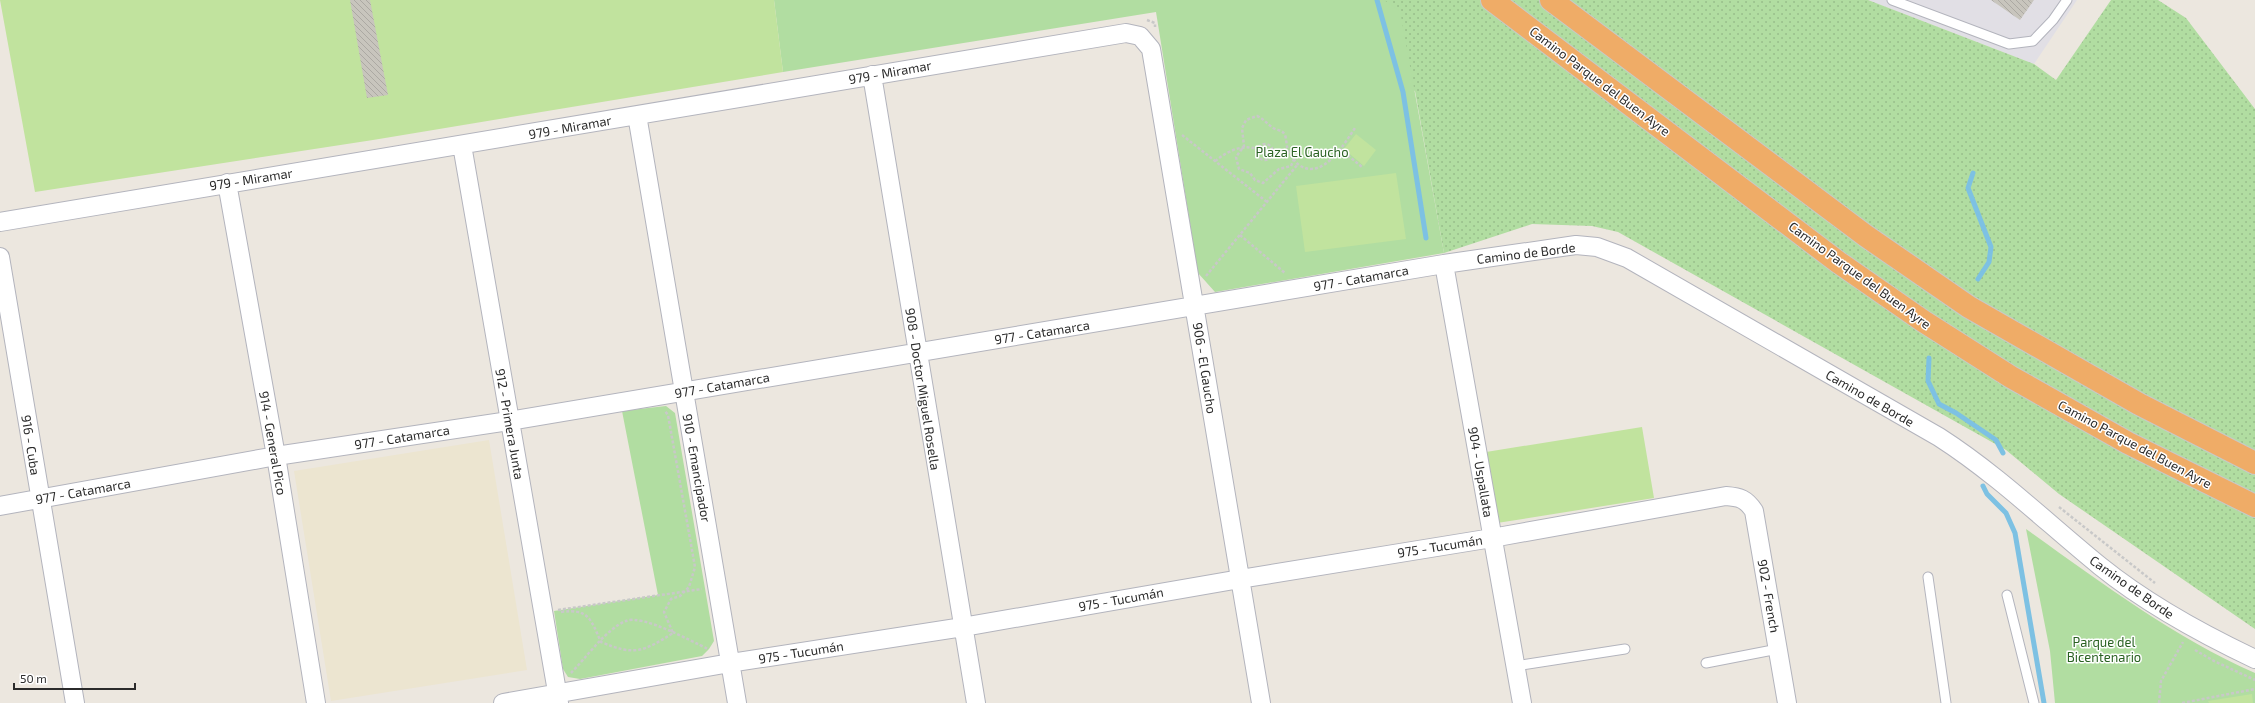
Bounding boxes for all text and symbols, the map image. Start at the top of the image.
street label: Camino Parque del Buen Ayre [1527,23,1673,139]
street label: 979 - Miramar [847,57,933,87]
street label: 979 - Miramar [527,112,613,142]
park label: Plaza El Gaucho [1255,144,1349,160]
street label: 979 - Miramar [208,165,294,193]
street label: Camino Parque del Buen Ayre [1786,218,1934,332]
street label: Camino de Borde [1476,239,1576,267]
street label: 977 - Catamarca [1312,262,1410,294]
street label: 908 - Doctor Miguel Rosella [902,307,944,471]
street label: 977 - Catamarca [993,317,1091,347]
street label: 906 - El Gaucho [1190,321,1220,415]
street label: Camino de Borde [1823,366,1917,430]
street label: 912 - Primera Junta [492,367,528,481]
street label: 977 - Catamarca [673,369,771,401]
street label: 914 - General Pico [256,390,290,496]
street label: Camino Parque del Buen Ayre [2055,397,2215,491]
street label: 910 - Emancipador [680,413,714,523]
street label: 916 - Cuba [18,414,44,476]
street label: 977 - Catamarca [353,422,451,452]
street label: 904 - Uspallata [1465,425,1497,519]
street label: 977 - Catamarca [34,475,132,507]
street label: 975 - Tucumán [1396,531,1484,561]
street label: Camino de Borde [2087,552,2177,622]
street label: 902 - French [1755,558,1783,634]
street label: 975 - Tucumán [1077,584,1165,614]
park label: Parque del Bicentenario [2067,634,2141,665]
street label: 975 - Tucumán [757,637,845,667]
scale bar [14,665,135,691]
text: 50 m [20,671,47,685]

